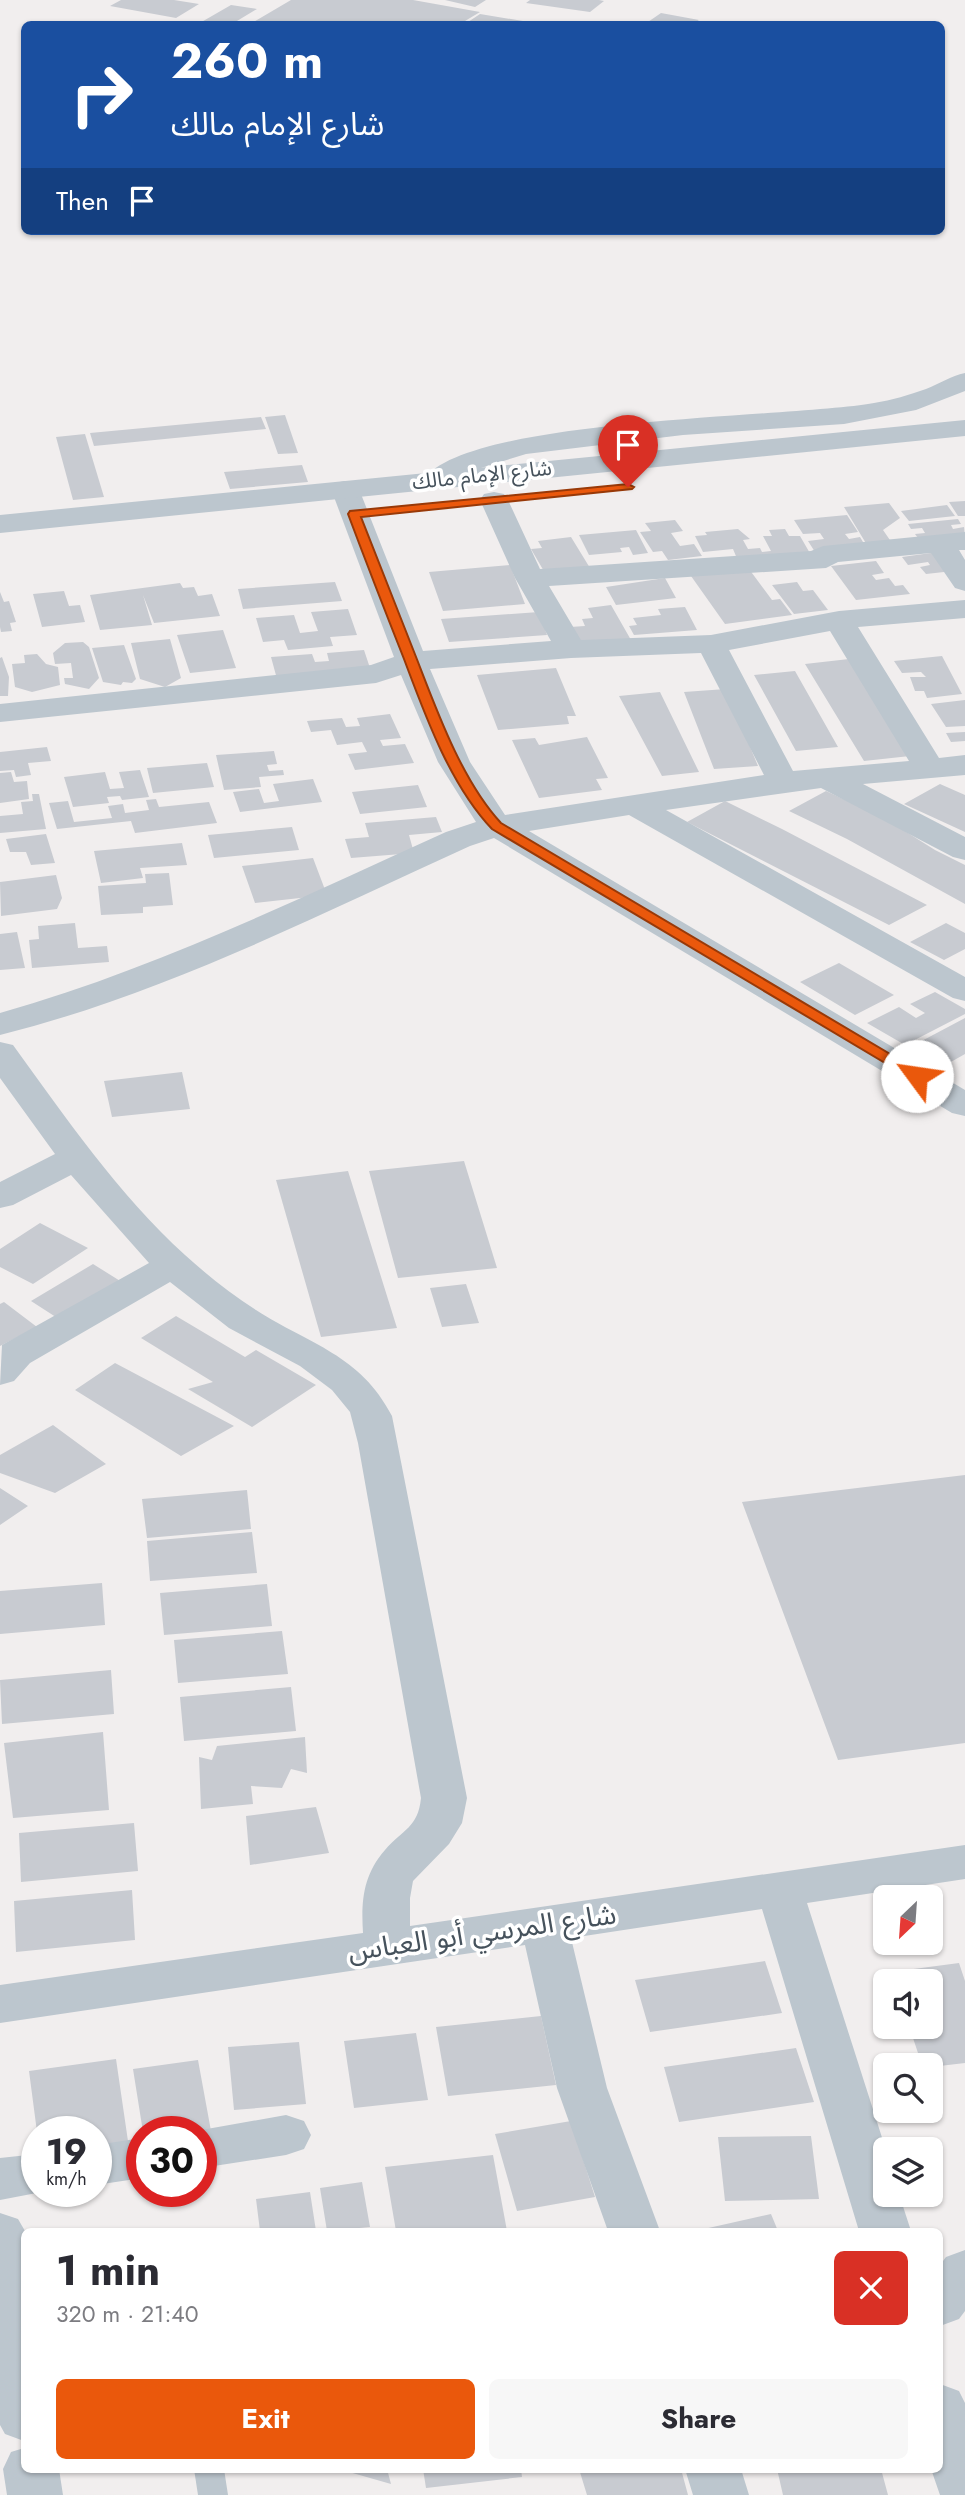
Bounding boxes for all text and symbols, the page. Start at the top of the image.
text: 260 m [171,26,323,96]
icon: right [56,49,147,140]
text: شارع الإمام مالك [171,101,384,147]
text: Then [56,182,109,220]
icon: arrive [123,182,161,220]
pin [598,415,658,487]
icon: arrive [609,426,647,464]
street label: شارع الإمام مالك [411,453,553,498]
position arrow [880,1039,954,1113]
north arrow [873,1885,943,1955]
map controls [873,1885,943,2207]
street label: شارع المرسي أبو العباس [345,1893,619,1972]
button: sound [873,1969,943,2039]
button: search [873,2053,943,2123]
speed limit sign: 30 [126,2116,217,2207]
text: 19 [46,2127,87,2177]
button: layers [873,2137,943,2207]
text: km/h [46,2166,87,2192]
text: 1 min [56,2240,160,2301]
button: close [834,2251,908,2325]
text: 320 m · 21:40 [56,2297,199,2331]
button: Exit [56,2379,475,2459]
button: Share [489,2379,908,2459]

